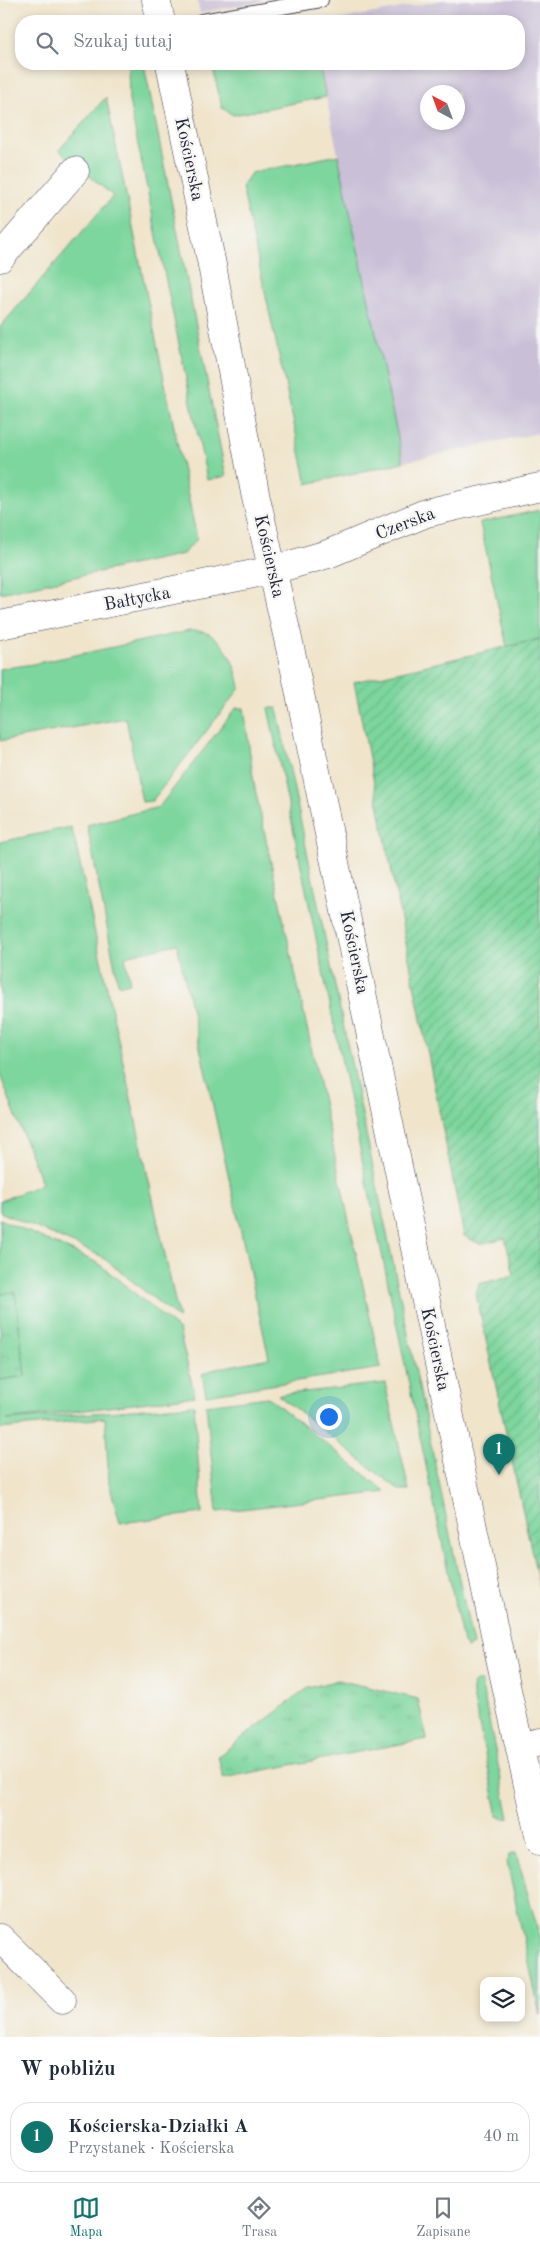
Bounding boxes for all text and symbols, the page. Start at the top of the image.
search box [15,15,525,70]
icon: search [33,29,61,57]
text: Szukaj tutaj [73,33,173,52]
north arrow [420,85,465,130]
street label: Kościerska [171,116,207,203]
street label: Czerska [373,504,437,543]
street label: Kościerska [251,513,287,600]
street label: Bałtycka [102,584,172,614]
street label: Kościerska [336,909,372,996]
street label: Kościerska [417,1306,453,1393]
your location [316,1404,342,1430]
pin: 1 [483,1434,515,1475]
map controls [480,1977,525,2022]
button: layers [480,1977,525,2022]
text: W pobliżu [20,2059,115,2080]
text: Kościerska-Działki A [68,2118,248,2137]
text: 1 [32,2129,42,2145]
text: 40 m [483,2129,519,2145]
text: Przystanek · Kościerska [68,2141,235,2157]
tab: Mapa [70,2194,102,2241]
tab: Trasa [242,2194,277,2241]
tab: Zapisane [416,2194,470,2241]

